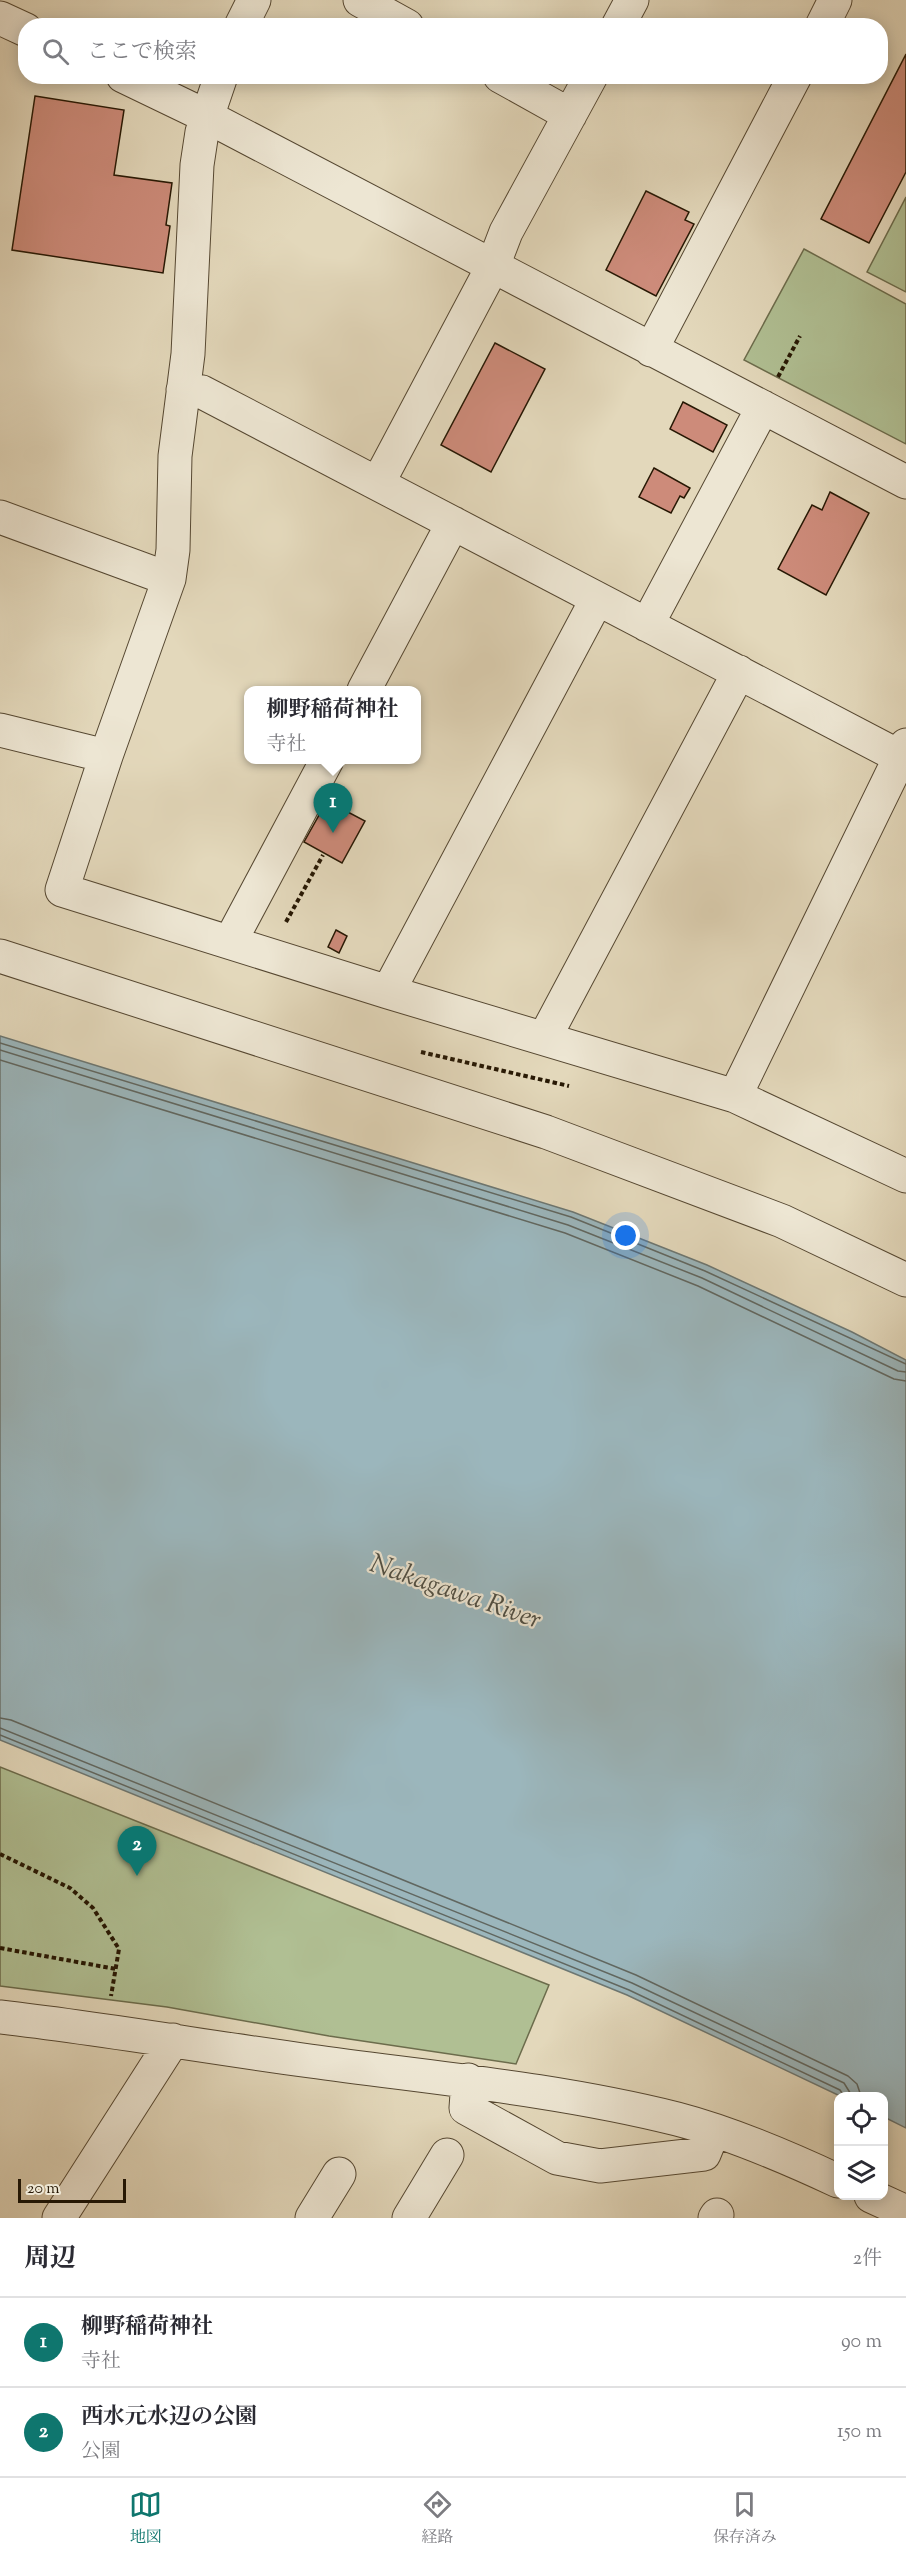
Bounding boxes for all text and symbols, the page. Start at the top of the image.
search box [18,18,888,84]
icon: search [39,35,72,68]
text: ここで検索 [87,37,197,69]
popup [244,686,421,764]
text: 柳野稲荷神社 [266,695,399,727]
text: 寺社 [266,731,306,760]
pin: 1 [314,784,352,833]
your location [611,1221,640,1250]
water label: Nakagawa River [364,1545,546,1641]
pin: 2 [118,1826,156,1876]
map controls [834,2092,888,2200]
button: locate [834,2092,888,2146]
button: layers [834,2146,888,2200]
scale bar [18,2176,126,2204]
text: 20 m [27,2178,60,2201]
text: 周辺 [24,2241,76,2278]
text: 2件 [853,2245,882,2274]
text: 柳野稲荷神社 [81,2312,213,2344]
text: 1 [40,2328,47,2357]
text: 90 m [841,2328,882,2357]
text: 寺社 [81,2348,121,2377]
text: 西水元水辺の公園 [81,2402,257,2434]
text: 2 [39,2418,48,2447]
text: 150 m [837,2418,882,2447]
text: 公園 [81,2438,121,2467]
tab: 地図 [129,2488,162,2550]
tab: 経路 [421,2488,454,2550]
tab: 保存済み [713,2488,777,2550]

